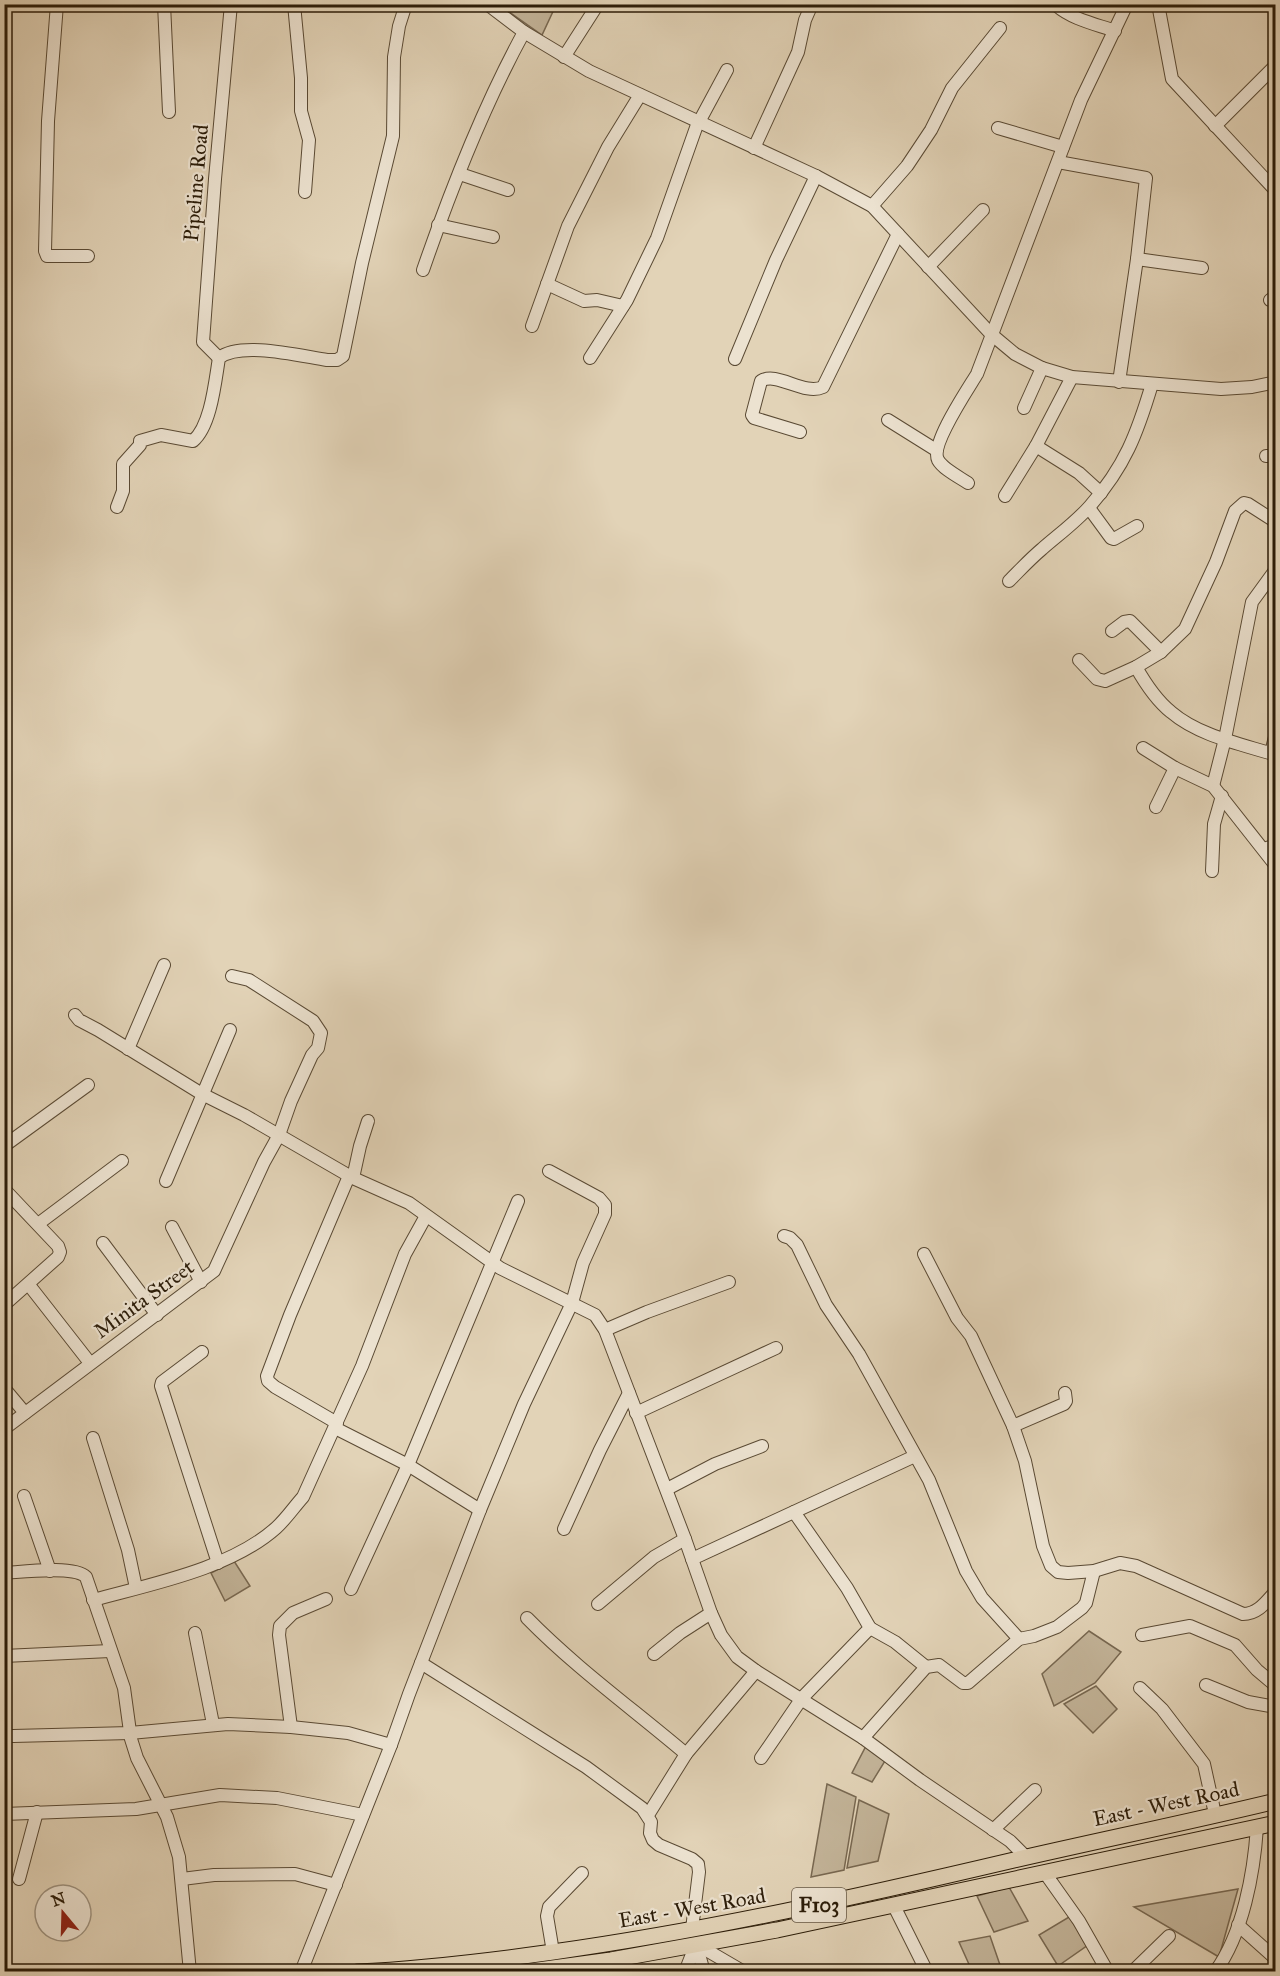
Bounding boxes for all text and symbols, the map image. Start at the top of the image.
street label: Pipeline Road [178,123,214,243]
street label: Minita Street [89,1254,200,1344]
street label: East - West Road [1090,1776,1242,1832]
street label: East - West Road [616,1882,768,1934]
north arrow [33,1883,93,1943]
text: N [49,1888,68,1910]
road number: F103 [792,1888,846,1922]

